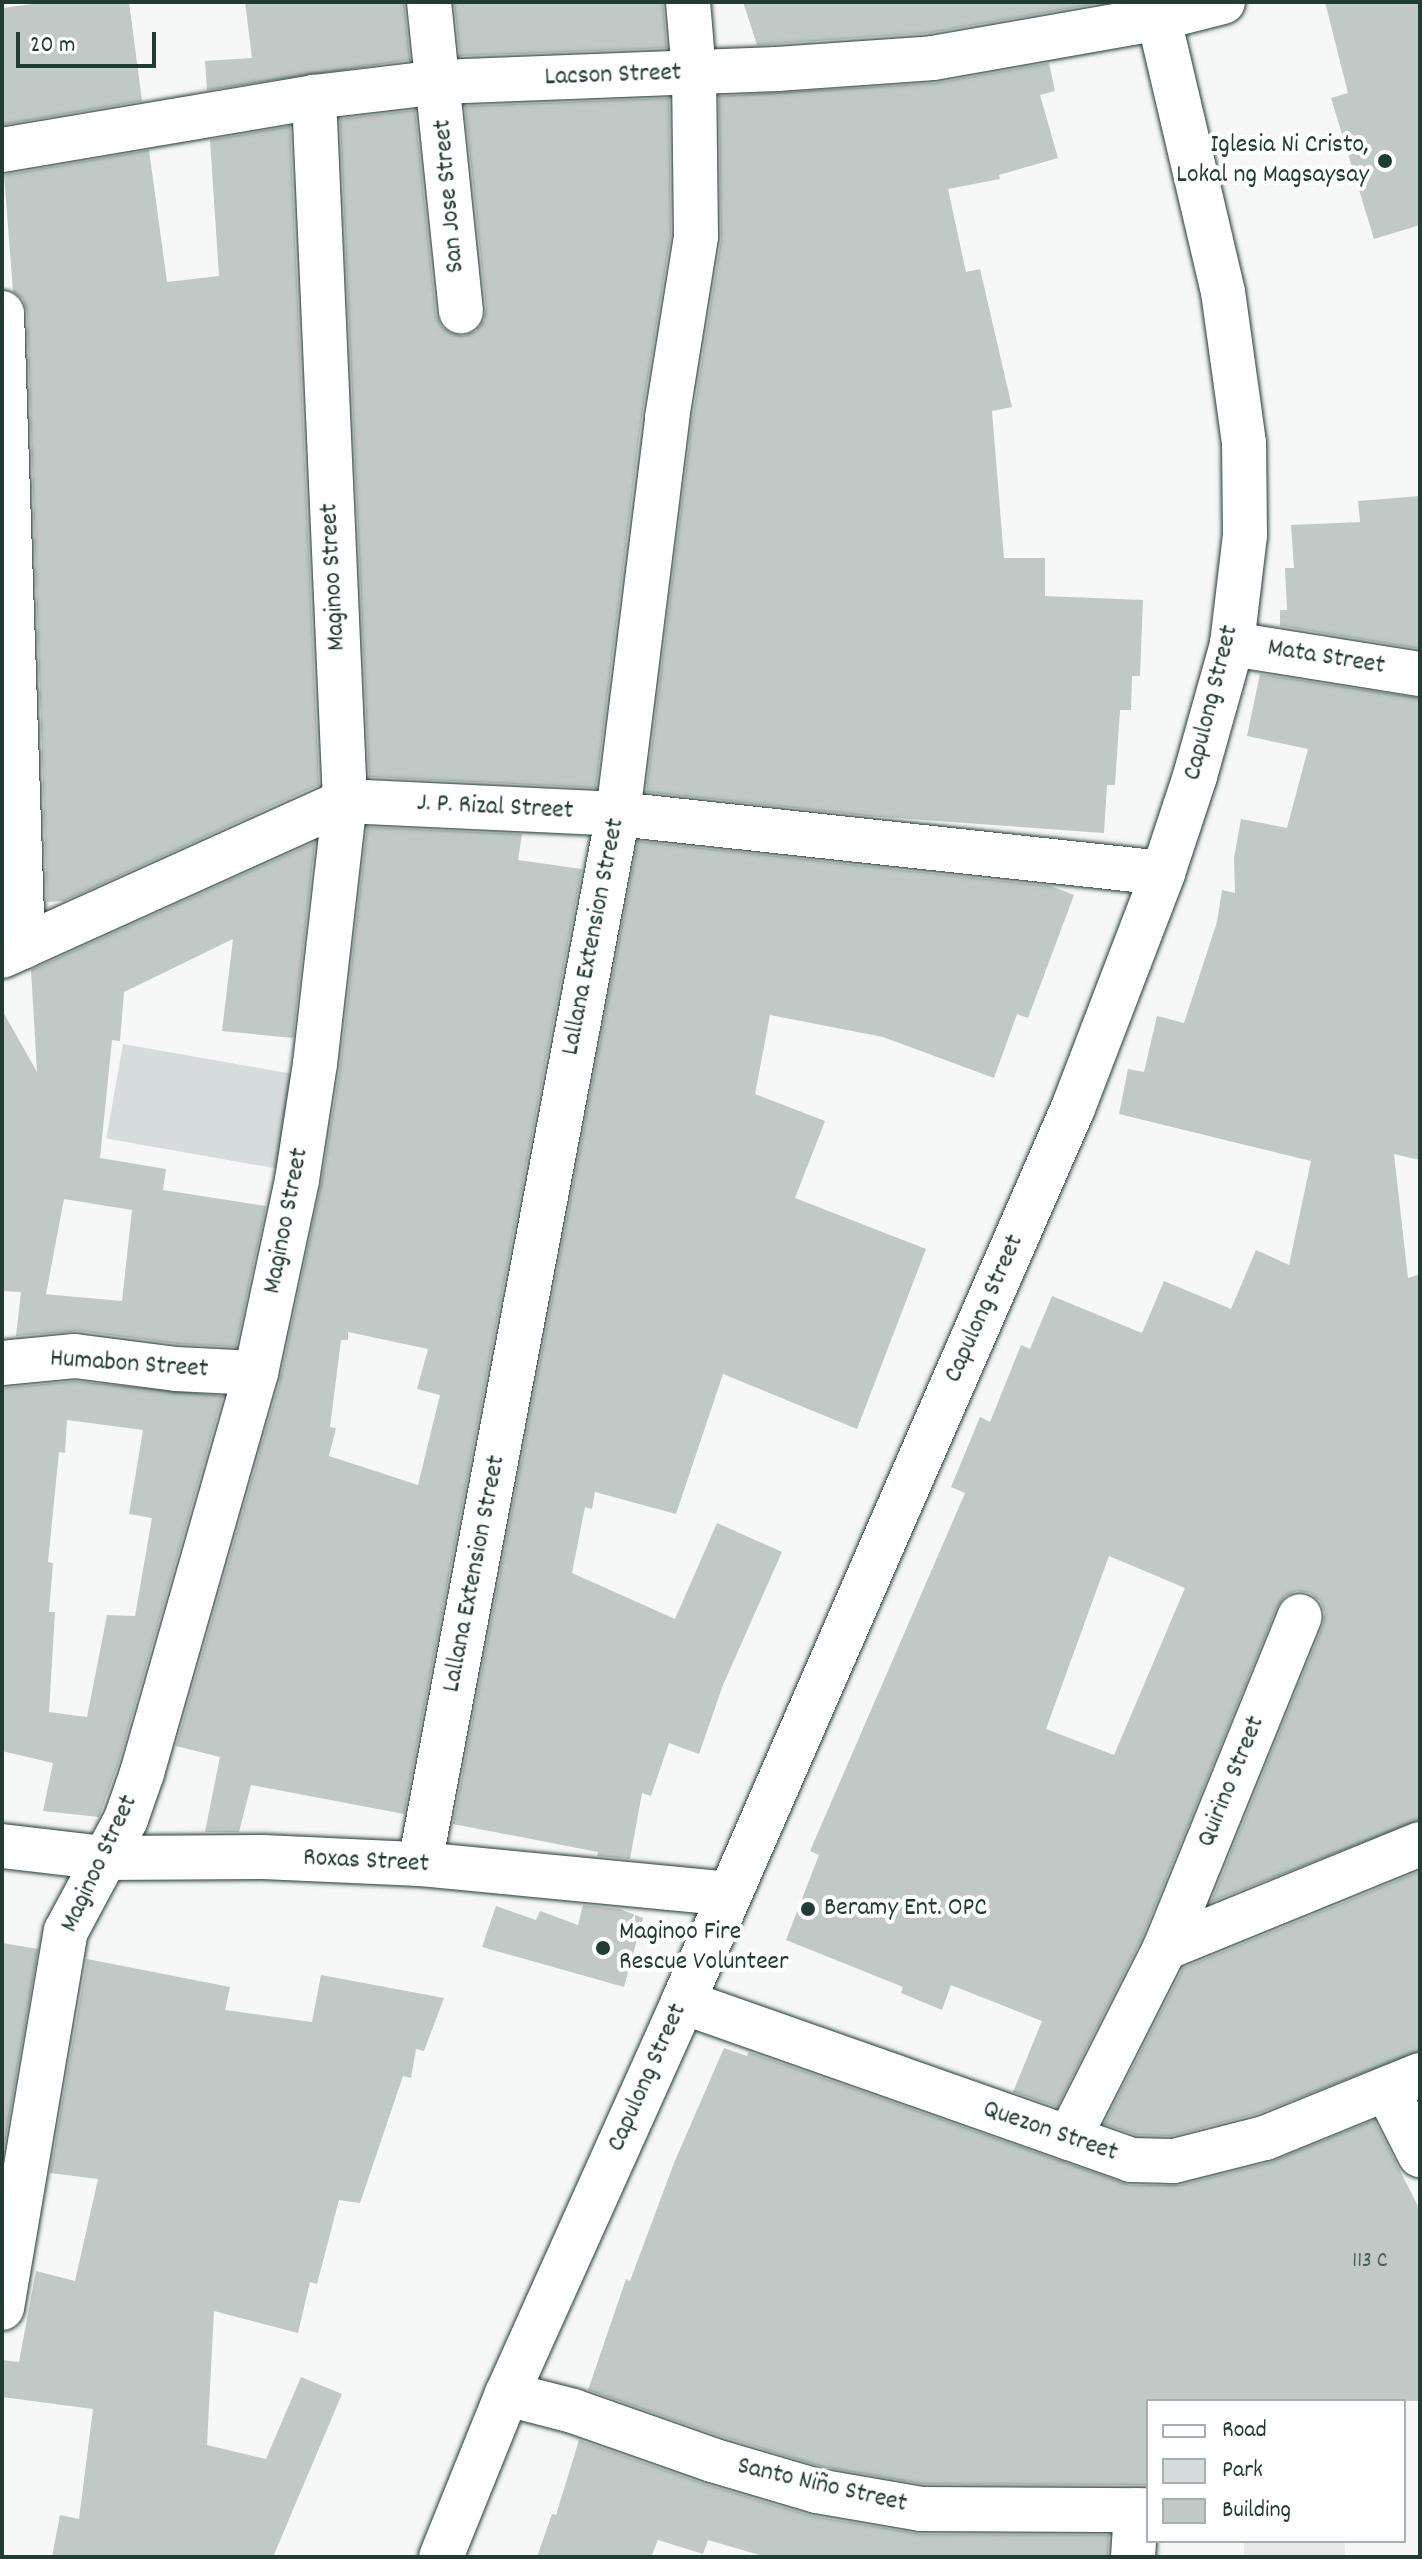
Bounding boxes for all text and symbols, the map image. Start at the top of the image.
scale bar [20,16,160,66]
text: 20 m [30,29,76,63]
street label: Lacson Street [544,58,682,94]
street label: San Jose Street [428,118,472,274]
place label: Iglesia Ni Cristo, Lokal ng Magsaysay [1176,130,1369,192]
marker: Iglesia Ni Cristo, Lokal ng Magsaysay [1376,152,1394,170]
street label: Maginoo Street [315,502,353,652]
street label: Capulong Street [1178,622,1246,784]
street label: Mata Street [1265,633,1387,683]
street label: J. P. Rizal Street [416,788,574,828]
street label: Lallana Extension Street [556,816,632,1058]
street label: Maginoo Street [258,1145,316,1297]
street label: Capulong Street [939,1230,1031,1388]
street label: Humabon Street [49,1344,209,1386]
street label: Lallana Extension Street [437,1453,513,1695]
street label: Quirino Street [1192,1712,1272,1852]
street label: Maginoo Street [55,1790,145,1938]
street label: Roxas Street [302,1843,430,1881]
place label: Beramy Ent. OPC [824,1893,987,1925]
marker: Beramy Ent. OPC [799,1900,817,1918]
place label: Maginoo Fire Rescue Volunteer [619,1917,789,1978]
marker: Maginoo Fire Rescue Volunteer [594,1939,612,1957]
street label: Capulong Street [602,1999,694,2157]
street label: Quezon Street [979,2094,1121,2170]
house number: 113 C [1352,2249,1388,2275]
legend [1146,2399,1406,2543]
text: Road [1222,2414,1267,2448]
street label: Santo Niño Street [734,2451,910,2521]
text: Park [1222,2454,1263,2488]
text: Building [1222,2494,1291,2528]

